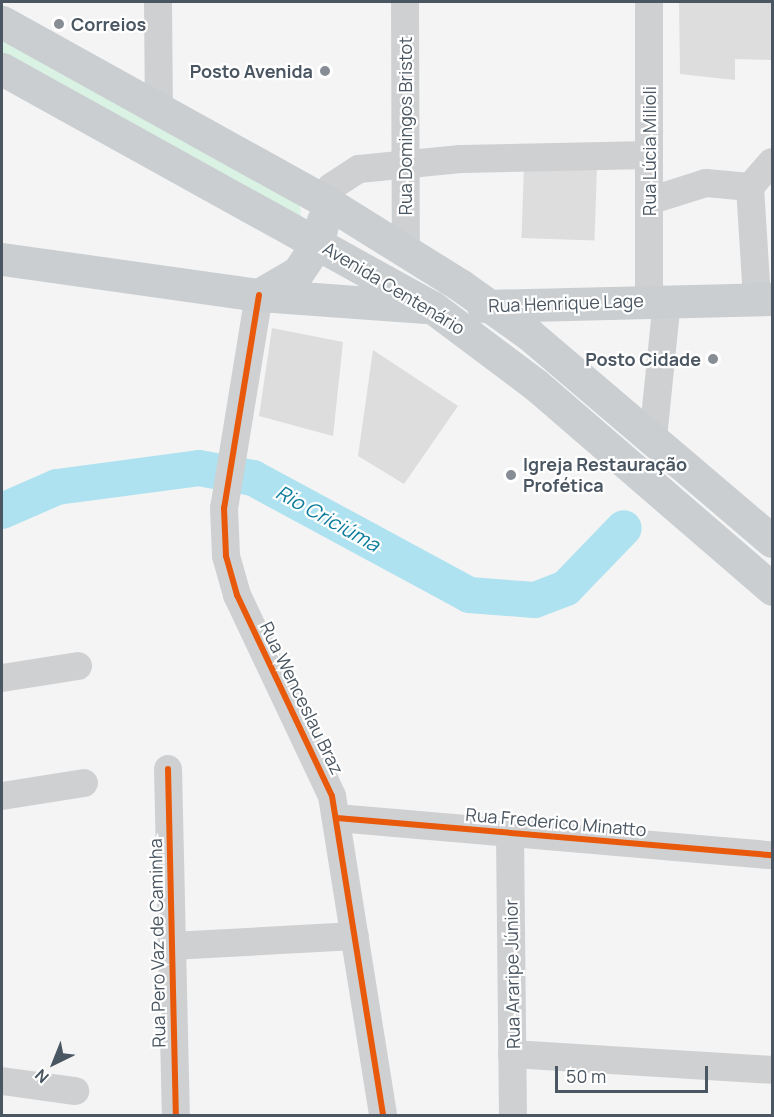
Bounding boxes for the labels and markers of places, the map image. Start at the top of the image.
place label: Correios [71,13,146,35]
marker: Correios [52,17,66,31]
place label: Posto Avenida [190,60,313,82]
marker: Posto Avenida [318,64,332,78]
place label: Posto Cidade [585,348,701,370]
marker: Posto Cidade [706,352,720,366]
place label: Igreja Restauração Profética [523,454,687,496]
marker: Igreja Restauração Profética [504,468,518,482]

